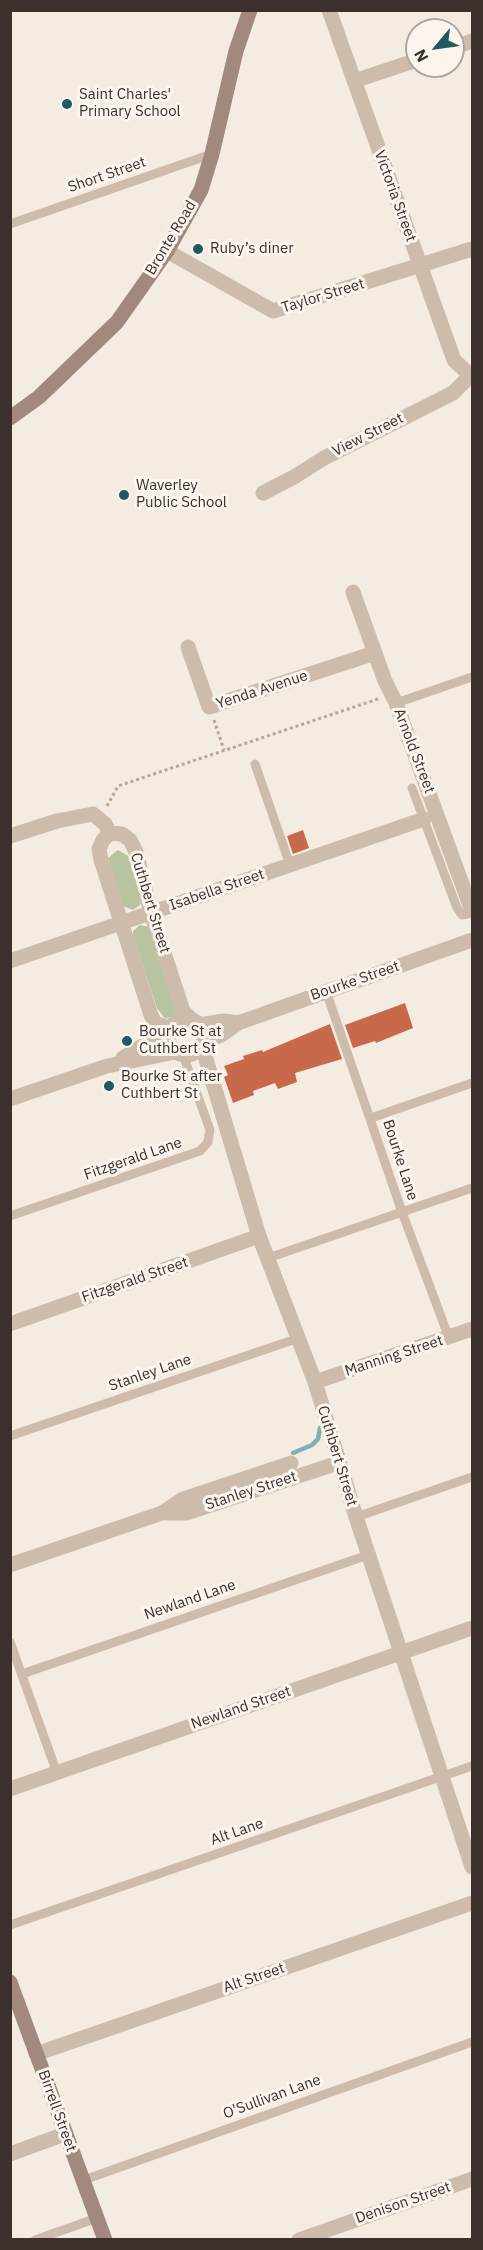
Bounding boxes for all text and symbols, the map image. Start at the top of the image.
north arrow [405,18,465,78]
text: N [409,46,433,66]
place label: Saint Charles' Primary School [79,86,181,121]
marker: Saint Charles' Primary School [60,97,74,111]
street label: Victoria Street [370,148,420,244]
street label: Short Street [66,153,148,197]
street label: Bronte Road [142,198,200,278]
place label: Ruby’s diner [210,240,294,258]
marker: Ruby’s diner [191,242,205,256]
street label: Taylor Street [279,275,367,317]
street label: View Street [329,409,407,461]
place label: Waverley Public School [136,477,227,512]
marker: Waverley Public School [117,488,131,502]
street label: Yenda Avenue [214,667,310,713]
street label: Arnold Street [390,706,438,796]
street label: Cuthbert Street [126,851,174,955]
street label: Isabella Street [167,865,267,915]
street label: Bourke Street [308,957,402,1005]
place label: Bourke St at Cuthbert St [139,1023,221,1058]
marker: Bourke St at Cuthbert St [120,1034,134,1048]
place label: Bourke St after Cuthbert St [121,1068,222,1103]
marker: Bourke St after Cuthbert St [102,1079,116,1093]
street label: Bourke Lane [378,1117,422,1203]
street label: Fitzgerald Lane [82,1134,184,1184]
street label: Fitzgerald Street [79,1253,191,1307]
street label: Manning Street [343,1332,445,1380]
street label: Stanley Lane [106,1350,194,1396]
street label: Cuthbert Street [313,1404,361,1508]
street label: Stanley Street [203,1468,299,1514]
street label: Newland Lane [142,1576,238,1624]
street label: Newland Street [189,1683,293,1733]
street label: Alt Lane [208,1815,266,1849]
street label: Alt Street [221,1959,287,1997]
street label: Birrell Street [34,2068,80,2154]
street label: O'Sullivan Lane [221,2071,323,2123]
street label: Denison Street [353,2178,453,2228]

